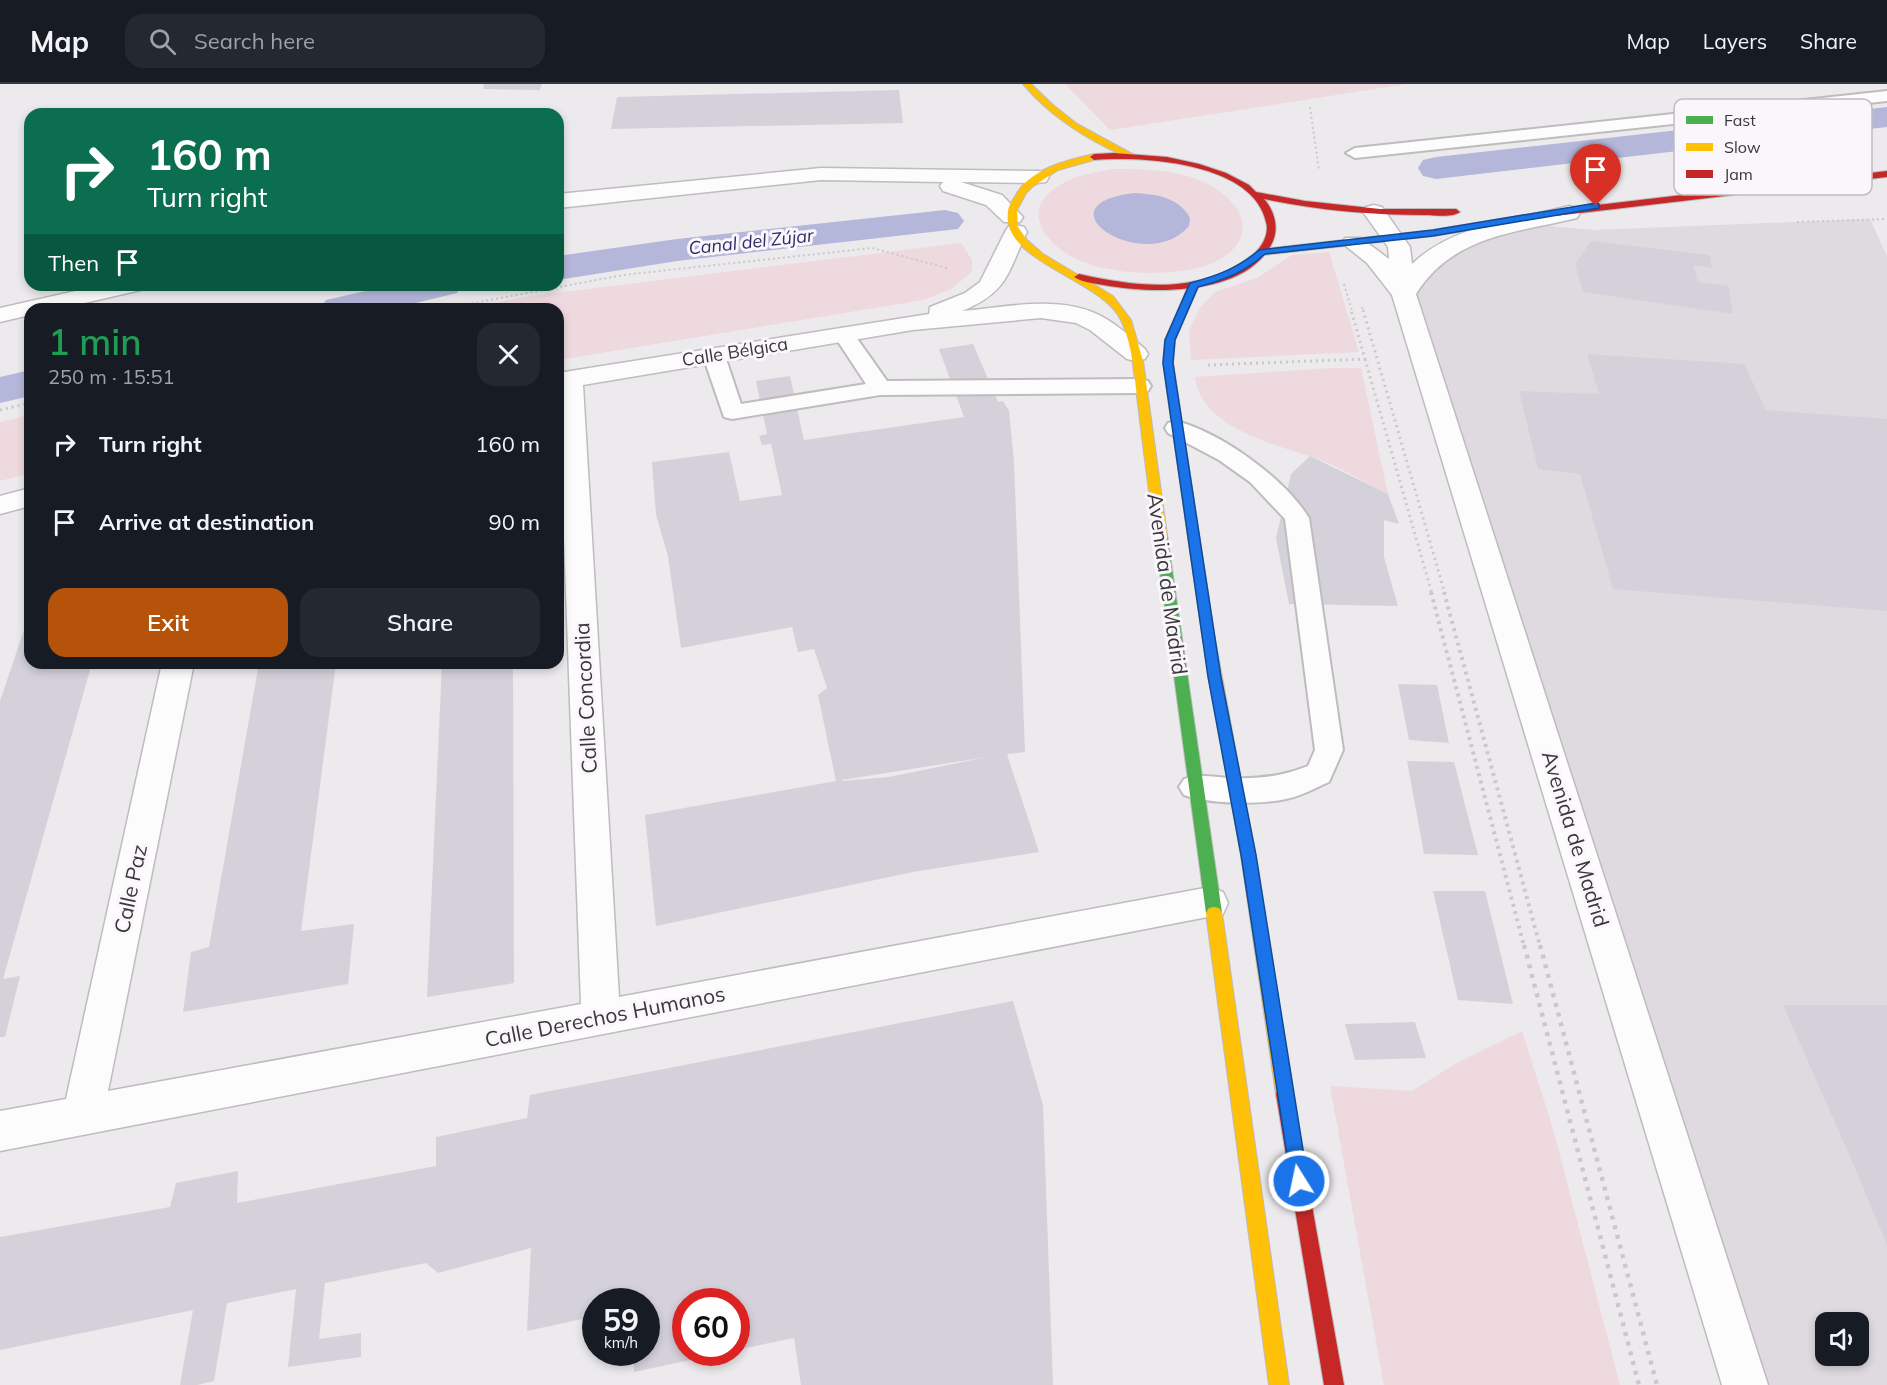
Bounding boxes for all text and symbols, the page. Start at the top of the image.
search box [125,14,545,68]
text: Map [30,24,89,59]
icon: search [146,25,179,58]
text: Search here [194,27,315,55]
text: Map [1627,28,1670,54]
text: Layers [1703,28,1767,54]
text: Share [1800,28,1857,54]
legend [1674,99,1872,195]
text: Fast [1724,110,1756,130]
text: 160 m [147,128,272,181]
icon: right [48,132,126,210]
text: Slow [1724,137,1761,157]
pin [1570,144,1621,206]
icon: arrive [1579,153,1612,186]
text: Jam [1724,164,1753,184]
text: Turn right [147,180,267,214]
water label: Canal del Zújar [687,223,816,259]
icon: arrive [111,246,144,279]
text: Then [48,249,99,277]
text: 1 min [48,319,142,364]
button: close [477,323,540,386]
street label: Calle Bélgica [680,332,790,371]
text: 250 m · 15:51 [48,364,174,389]
icon: right [48,428,81,461]
text: Turn right [99,430,202,458]
text: 160 m [475,430,540,458]
street label: Avenida de Madrid [1142,491,1194,676]
icon: arrive [48,506,81,539]
text: Arrive at destination [99,508,314,536]
text: 90 m [489,508,540,536]
button: Exit [48,588,288,657]
button: Share [300,588,540,657]
street label: Calle Concordia [568,622,602,774]
street label: Avenida de Madrid [1537,747,1615,930]
street label: Calle Paz [108,842,152,936]
street label: Calle Derechos Humanos [483,980,727,1052]
position arrow [1267,1149,1331,1213]
speed limit sign: 60 [672,1288,750,1366]
text: 59 [603,1301,639,1339]
map controls [1815,1312,1869,1366]
button: sound [1815,1312,1869,1366]
text: km/h [604,1333,638,1352]

